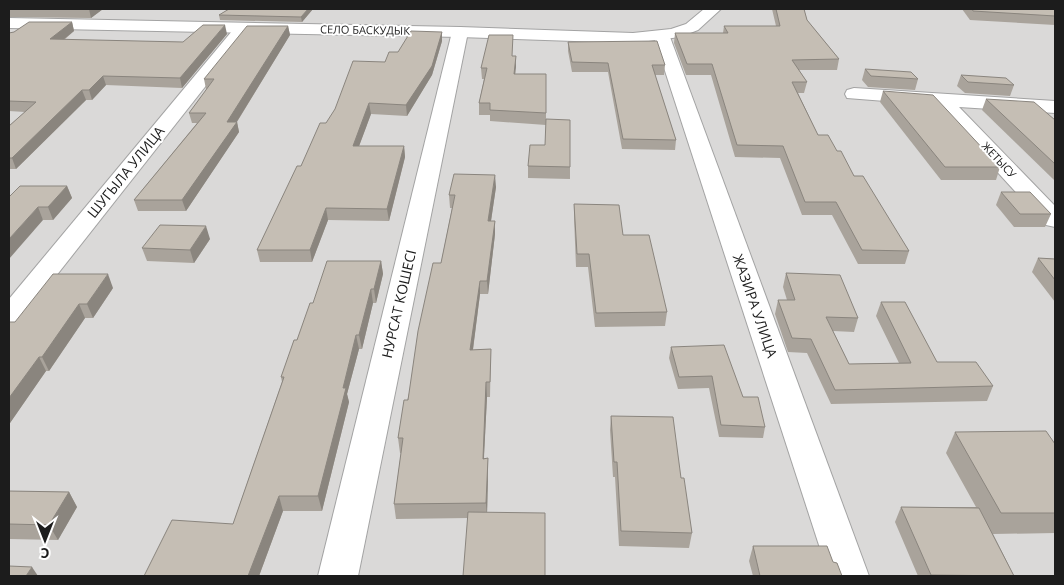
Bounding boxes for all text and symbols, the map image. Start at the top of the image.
street label: СЕЛО БАСКУДЫК [320,21,410,38]
street label: ШУГЫЛА УЛИЦА [83,122,169,222]
street label: ЖЕТЫСУ [979,138,1020,181]
street label: НУРСАТ КОШЕСI [377,248,420,360]
street label: ЖАЗИРА УЛИЦА [729,251,782,360]
north arrow [20,515,70,565]
text: С [40,544,49,563]

